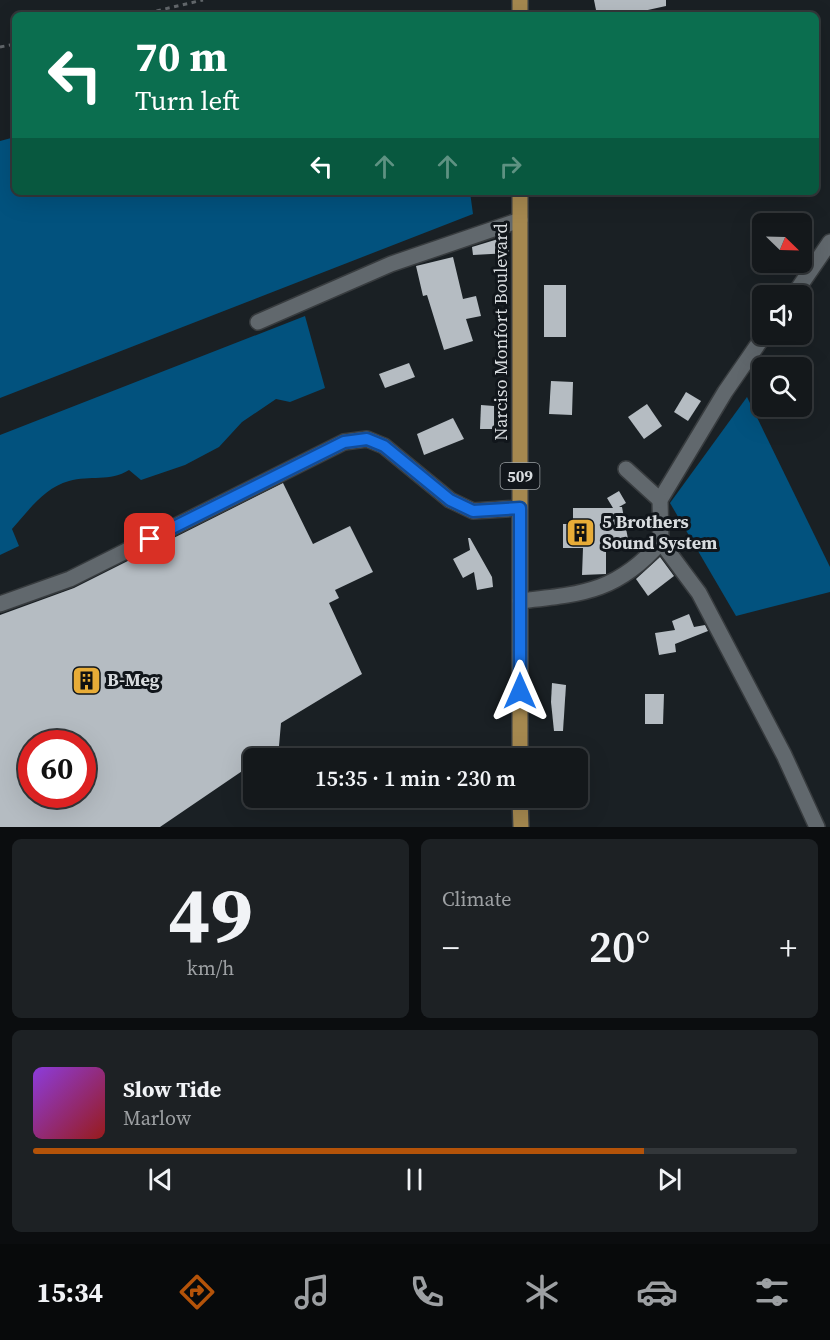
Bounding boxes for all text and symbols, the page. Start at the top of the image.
text: 70 m [135,27,228,85]
icon: left [36,36,114,114]
text: Turn left [135,82,239,119]
icon: left [305,150,338,183]
icon: ahead [368,150,401,183]
icon: ahead [431,150,464,183]
icon: right [494,150,527,183]
north arrow [752,213,812,273]
map controls [752,213,812,417]
street label: Narciso Monfort Boulevard [488,223,513,441]
button: sound [752,285,812,345]
button: search [752,357,812,417]
road number: 509 [500,463,540,489]
place label: 5 Brothers Sound System [602,509,717,555]
pin [124,513,175,564]
building icon: 5 Brothers Sound System [565,516,597,548]
icon: arrive [133,522,166,555]
position arrow [488,659,552,723]
building icon: B-Meg [70,664,102,696]
place label: B-Meg [107,667,160,692]
speed limit sign: 60 [18,730,96,808]
text: 15:35 · 1 min · 230 m [315,763,516,793]
text: 49 [168,861,253,968]
text: Climate [442,885,511,913]
text: 20° [589,915,650,977]
text: − [442,925,460,970]
text: + [780,925,797,970]
text: km/h [187,954,234,982]
text: Slow Tide [123,1074,221,1104]
text: Marlow [123,1104,191,1132]
icon: previous [144,1163,177,1196]
icon: pause [398,1163,431,1196]
icon: next [653,1163,686,1196]
icon: directions [176,1271,218,1313]
icon: music [291,1271,333,1313]
icon: phone [406,1271,448,1313]
icon: climate [521,1271,563,1313]
icon: car [636,1271,678,1313]
icon: filters [751,1271,793,1313]
text: 15:34 [37,1274,103,1311]

